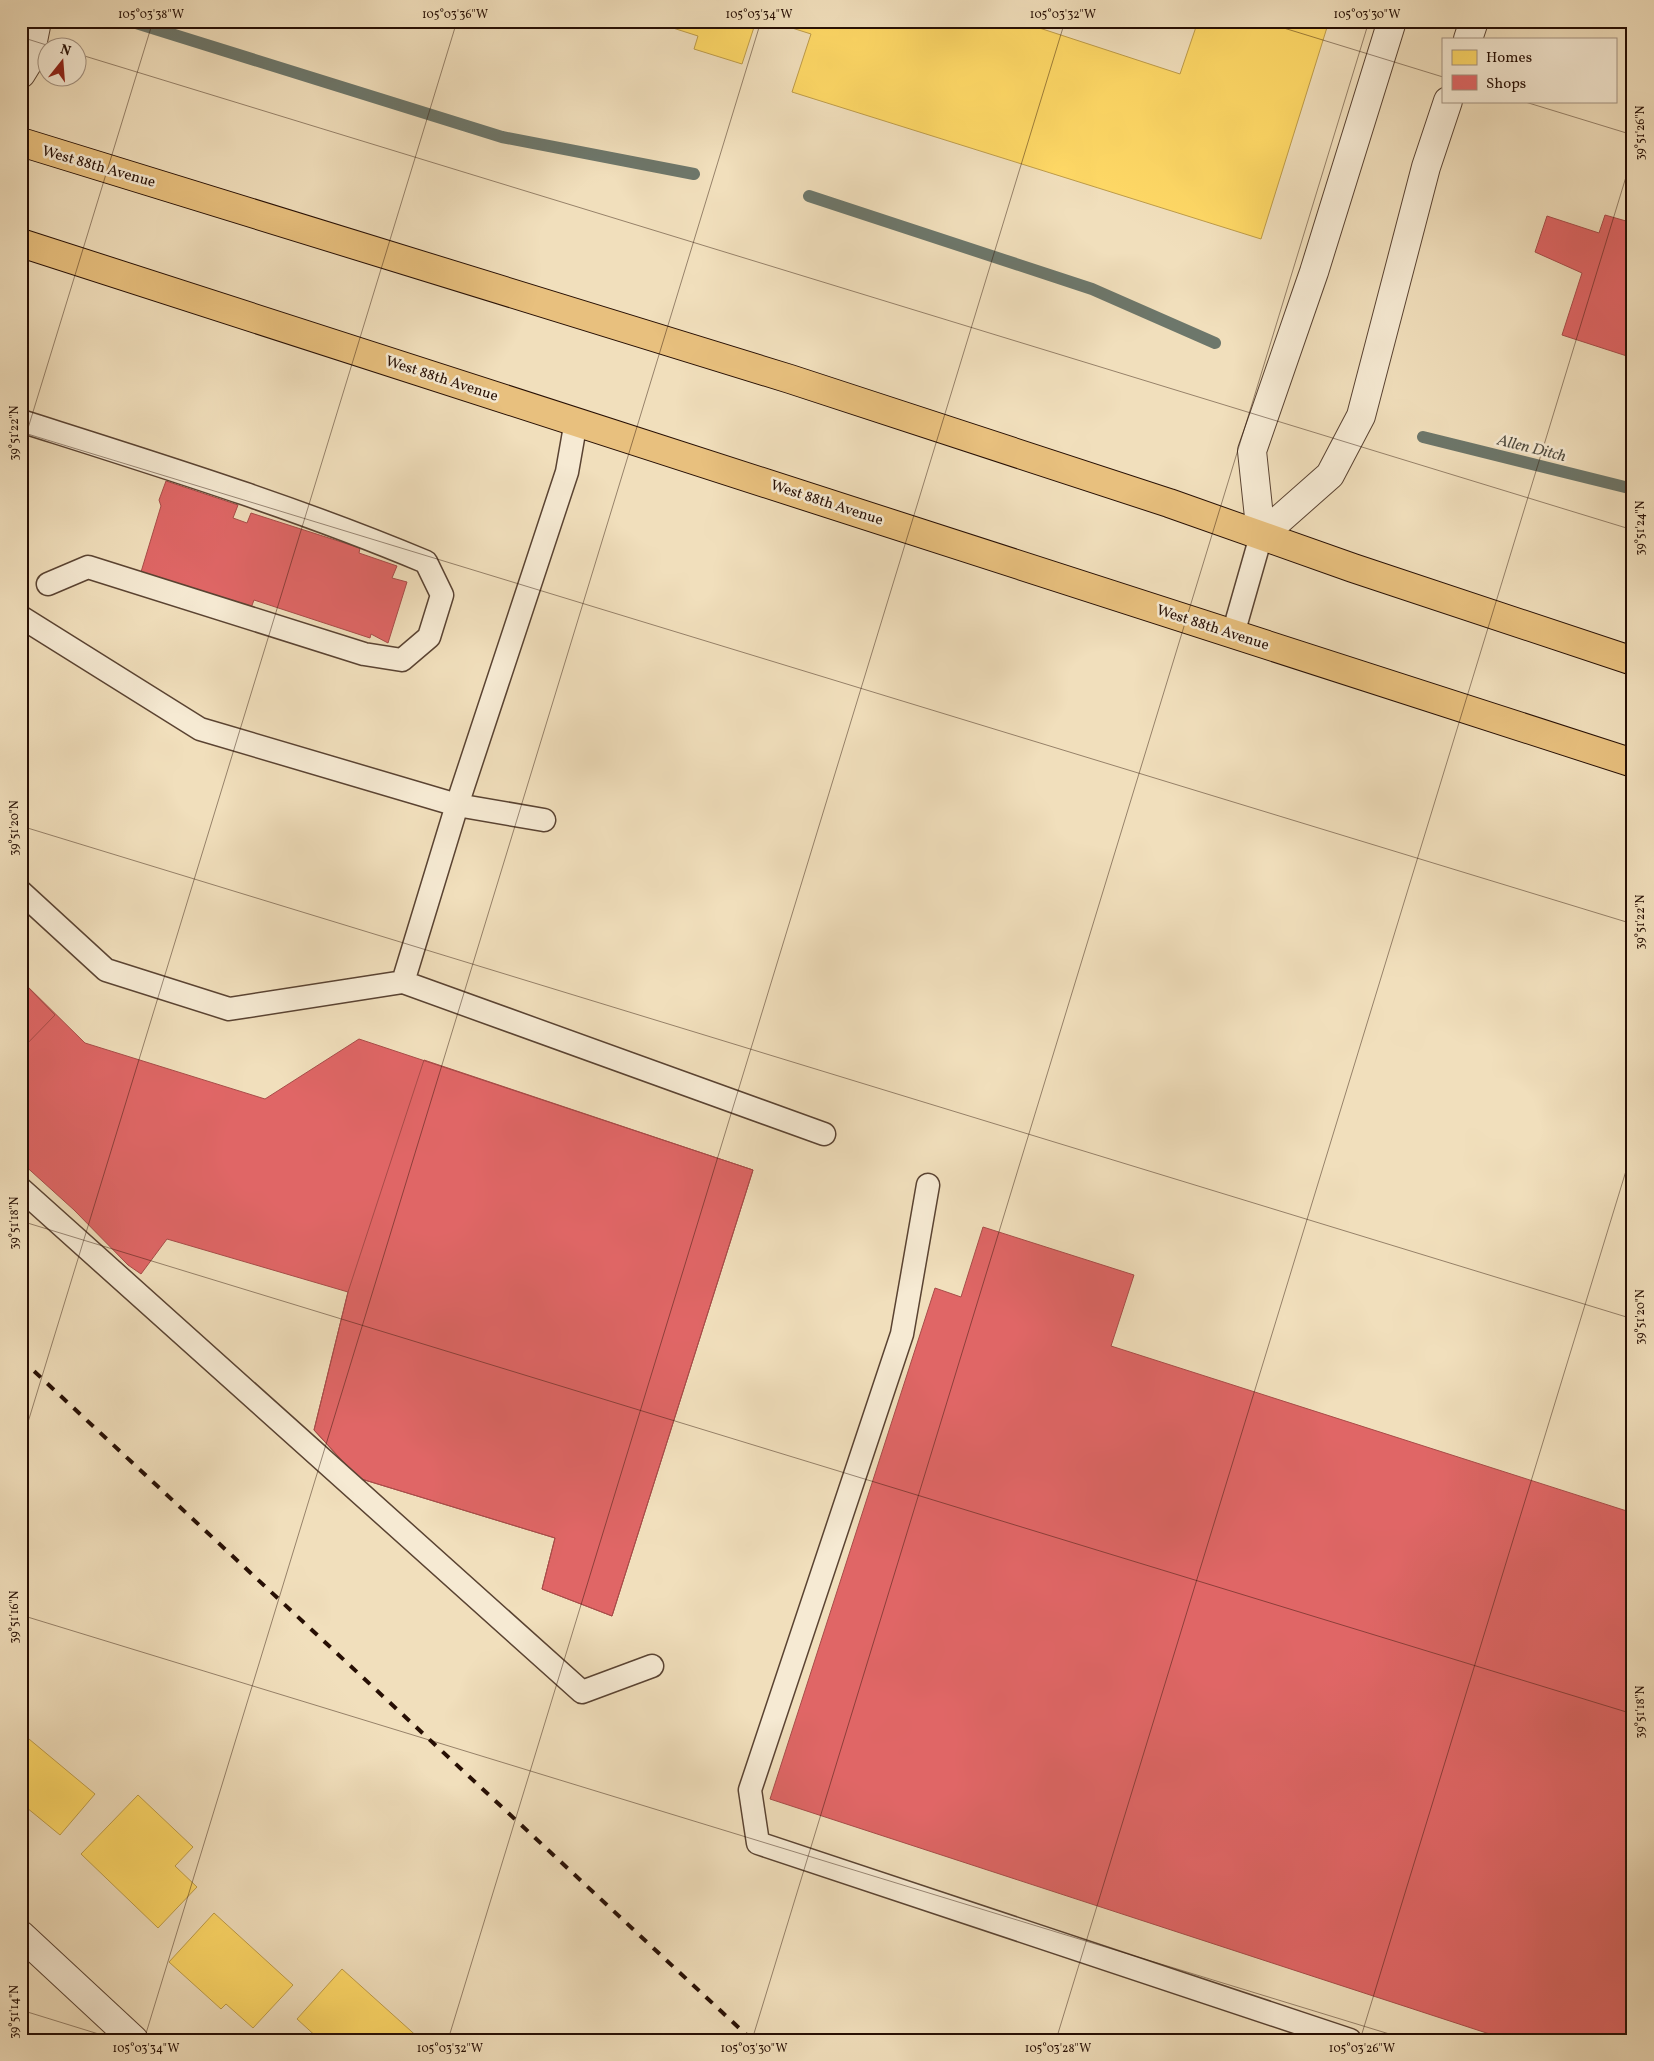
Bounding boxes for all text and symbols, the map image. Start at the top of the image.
text: 105°03'38"W [118,7,184,23]
text: 105°03'36"W [422,7,488,23]
text: 105°03'34"W [726,7,792,23]
text: 105°03'32"W [1030,7,1096,23]
text: 105°03'30"W [1334,7,1400,23]
north arrow [38,38,88,88]
legend [1442,38,1616,102]
text: N [58,40,73,62]
text: Homes [1486,48,1532,69]
text: Shops [1486,74,1526,95]
text: 39°51'26"N [1633,106,1649,160]
street label: West 88th Avenue [39,141,158,194]
street label: West 88th Avenue [383,351,500,408]
text: 39°51'22"N [7,406,23,460]
water label: Allen Ditch [1494,430,1568,468]
street label: West 88th Avenue [768,475,885,532]
text: 39°51'24"N [1633,500,1649,556]
street label: West 88th Avenue [1154,600,1271,657]
text: 39°51'20"N [7,800,23,856]
text: 39°51'22"N [1633,895,1649,949]
text: 39°51'18"N [7,1196,23,1249]
text: 39°51'20"N [1633,1289,1649,1345]
text: 39°51'16"N [7,1590,23,1643]
text: 39°51'18"N [1633,1685,1649,1738]
text: 39°51'14"N [7,1985,23,2039]
text: 105°03'34"W [113,2041,179,2057]
text: 105°03'32"W [417,2041,483,2057]
text: 105°03'30"W [721,2041,787,2057]
text: 105°03'28"W [1025,2041,1091,2057]
text: 105°03'26"W [1329,2041,1395,2057]

